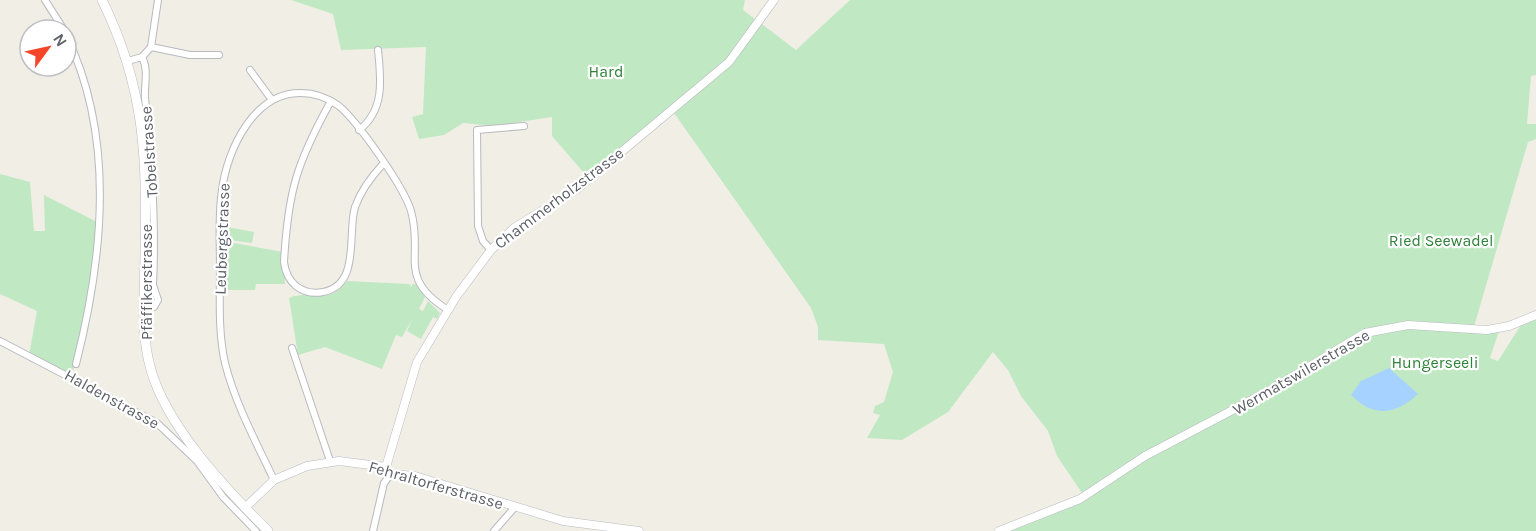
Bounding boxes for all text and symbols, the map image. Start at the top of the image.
north arrow [18,18,78,78]
text: N [49,30,71,50]
park label: Hard [589,62,623,81]
street label: Tobelstrasse [136,106,162,198]
street label: Chammerholzstrasse [491,143,627,253]
street label: Leubergstrasse [211,183,233,295]
street label: Pfäffikerstrasse [137,224,156,340]
park label: Ried Seewadel [1389,231,1493,250]
street label: Wermatswilerstrasse [1229,325,1373,419]
park label: Hungerseeli [1391,353,1479,372]
street label: Haldenstrasse [61,365,163,433]
street label: Fehraltorferstrasse [367,457,505,513]

